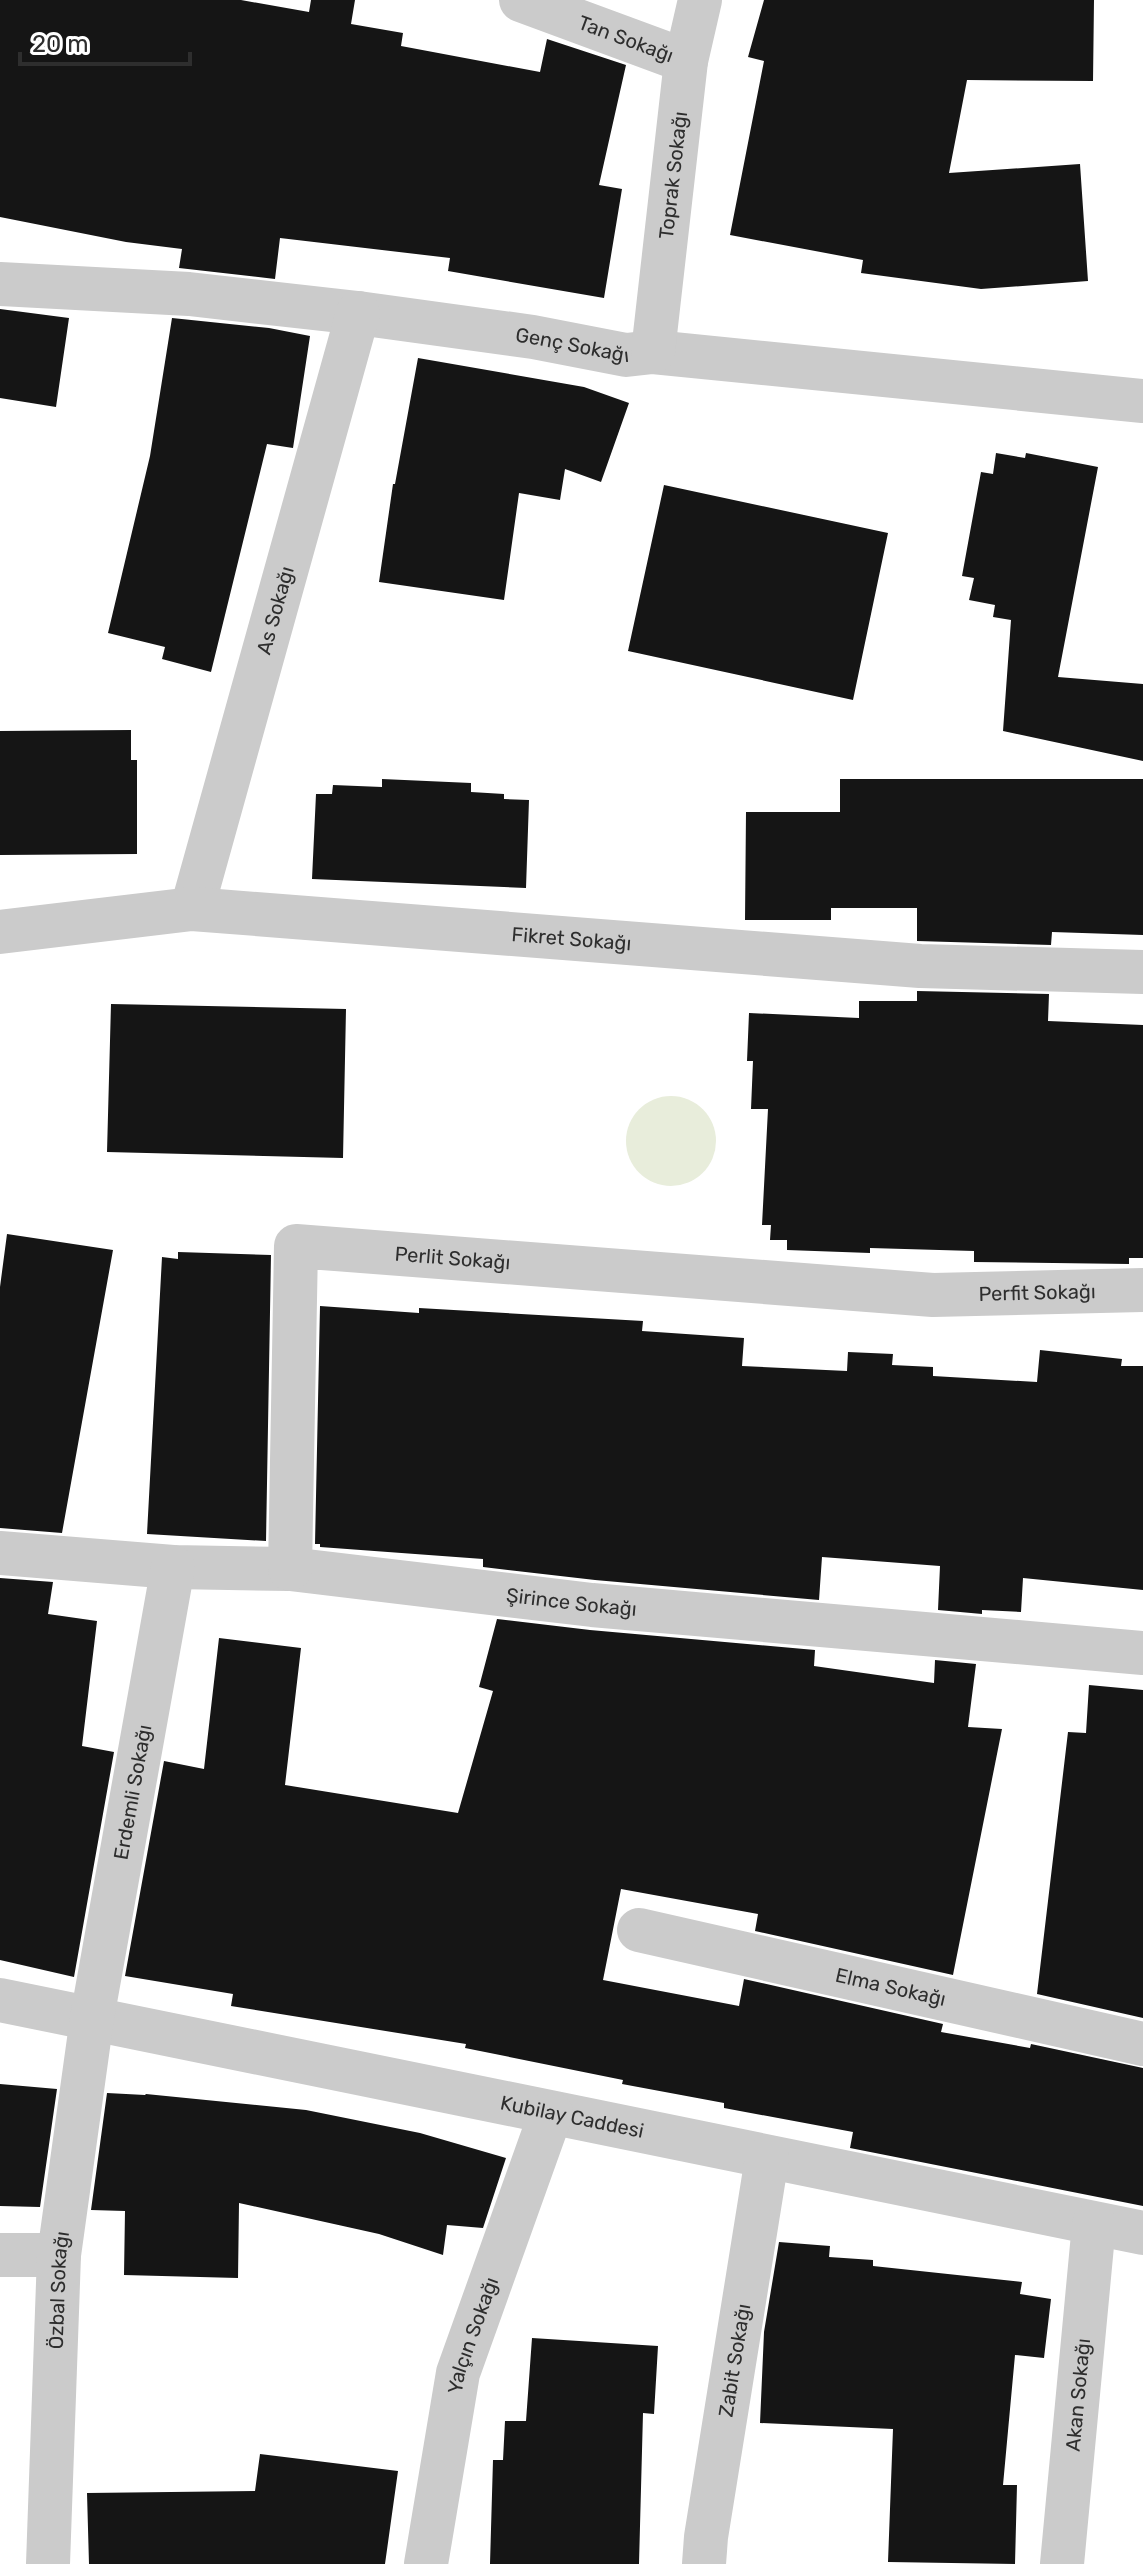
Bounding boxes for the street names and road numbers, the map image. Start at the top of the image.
street label: Tan Sokağı [575,10,677,67]
street label: Toprak Sokağı [654,110,692,240]
street label: Genç Sokağı [514,323,630,367]
street label: As Sokağı [251,564,299,657]
street label: Fikret Sokağı [511,922,632,955]
street label: Perlit Sokağı [394,1242,511,1274]
street label: Perfit Sokağı [978,1279,1096,1306]
street label: Şirince Sokağı [505,1583,638,1621]
street label: Erdemli Sokağı [109,1723,156,1862]
street label: Elma Sokağı [833,1963,948,2011]
street label: Kubilay Caddesi [498,2090,646,2143]
street label: Özbal Sokağı [44,2230,74,2350]
street label: Yalçın Sokağı [443,2274,503,2395]
street label: Zabit Sokağı [713,2302,755,2419]
street label: Akan Sokağı [1061,2337,1095,2452]

